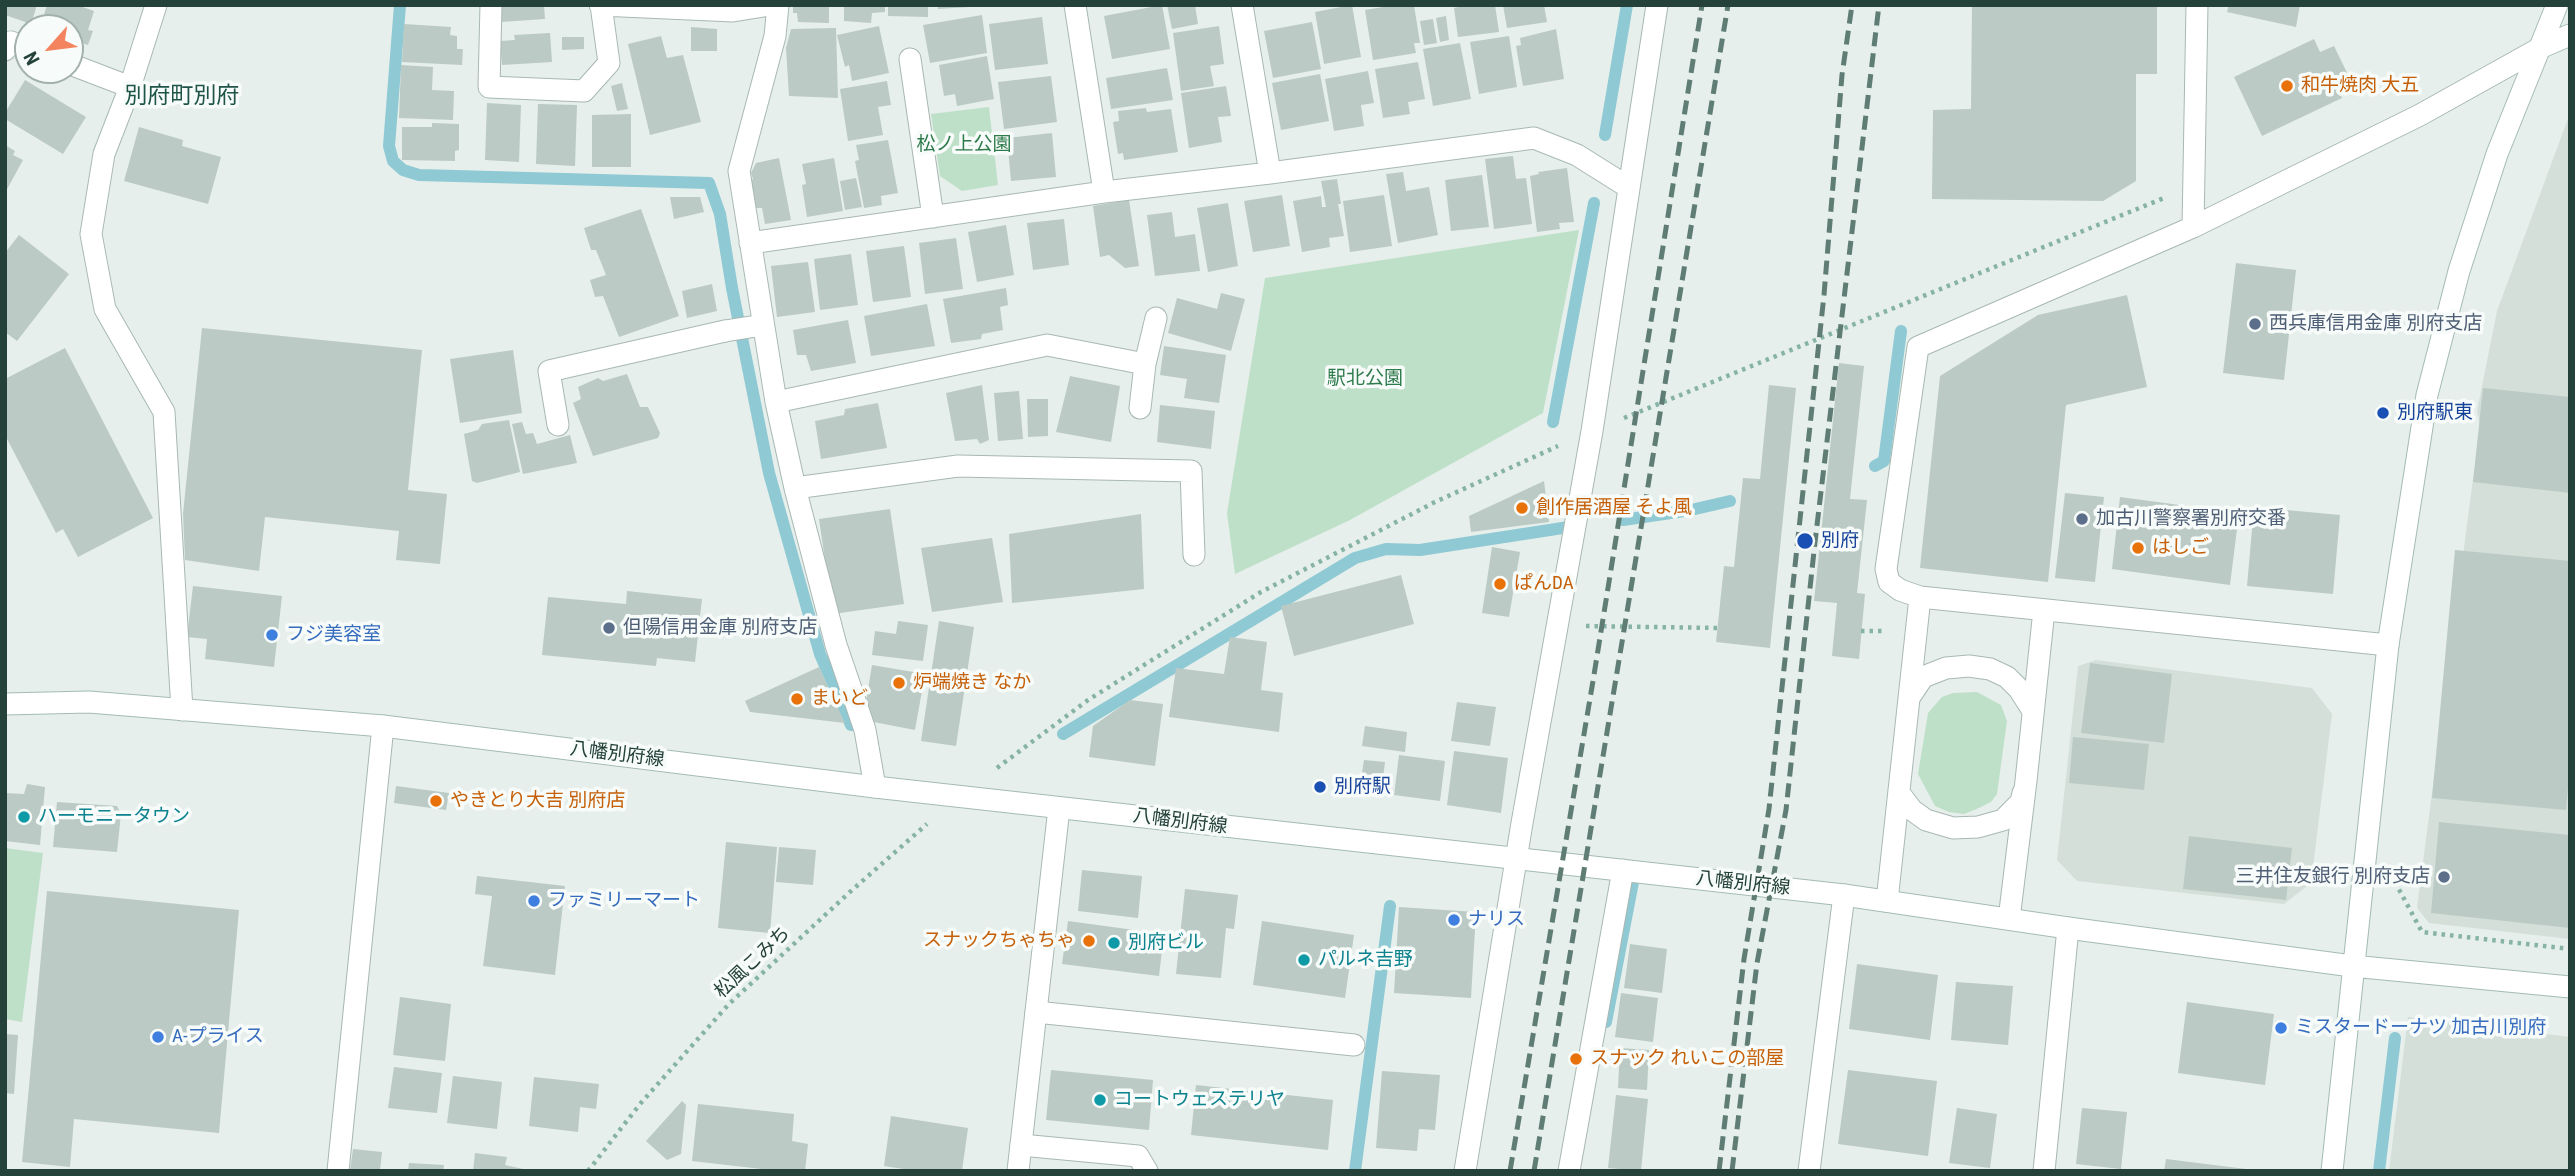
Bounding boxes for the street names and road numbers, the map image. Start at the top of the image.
street label: 八幡別府線 [568,738,666,772]
street label: 八幡別府線 [1131,805,1229,839]
street label: 八幡別府線 [1695,868,1791,900]
street label: 松風こみち [710,922,796,1004]

